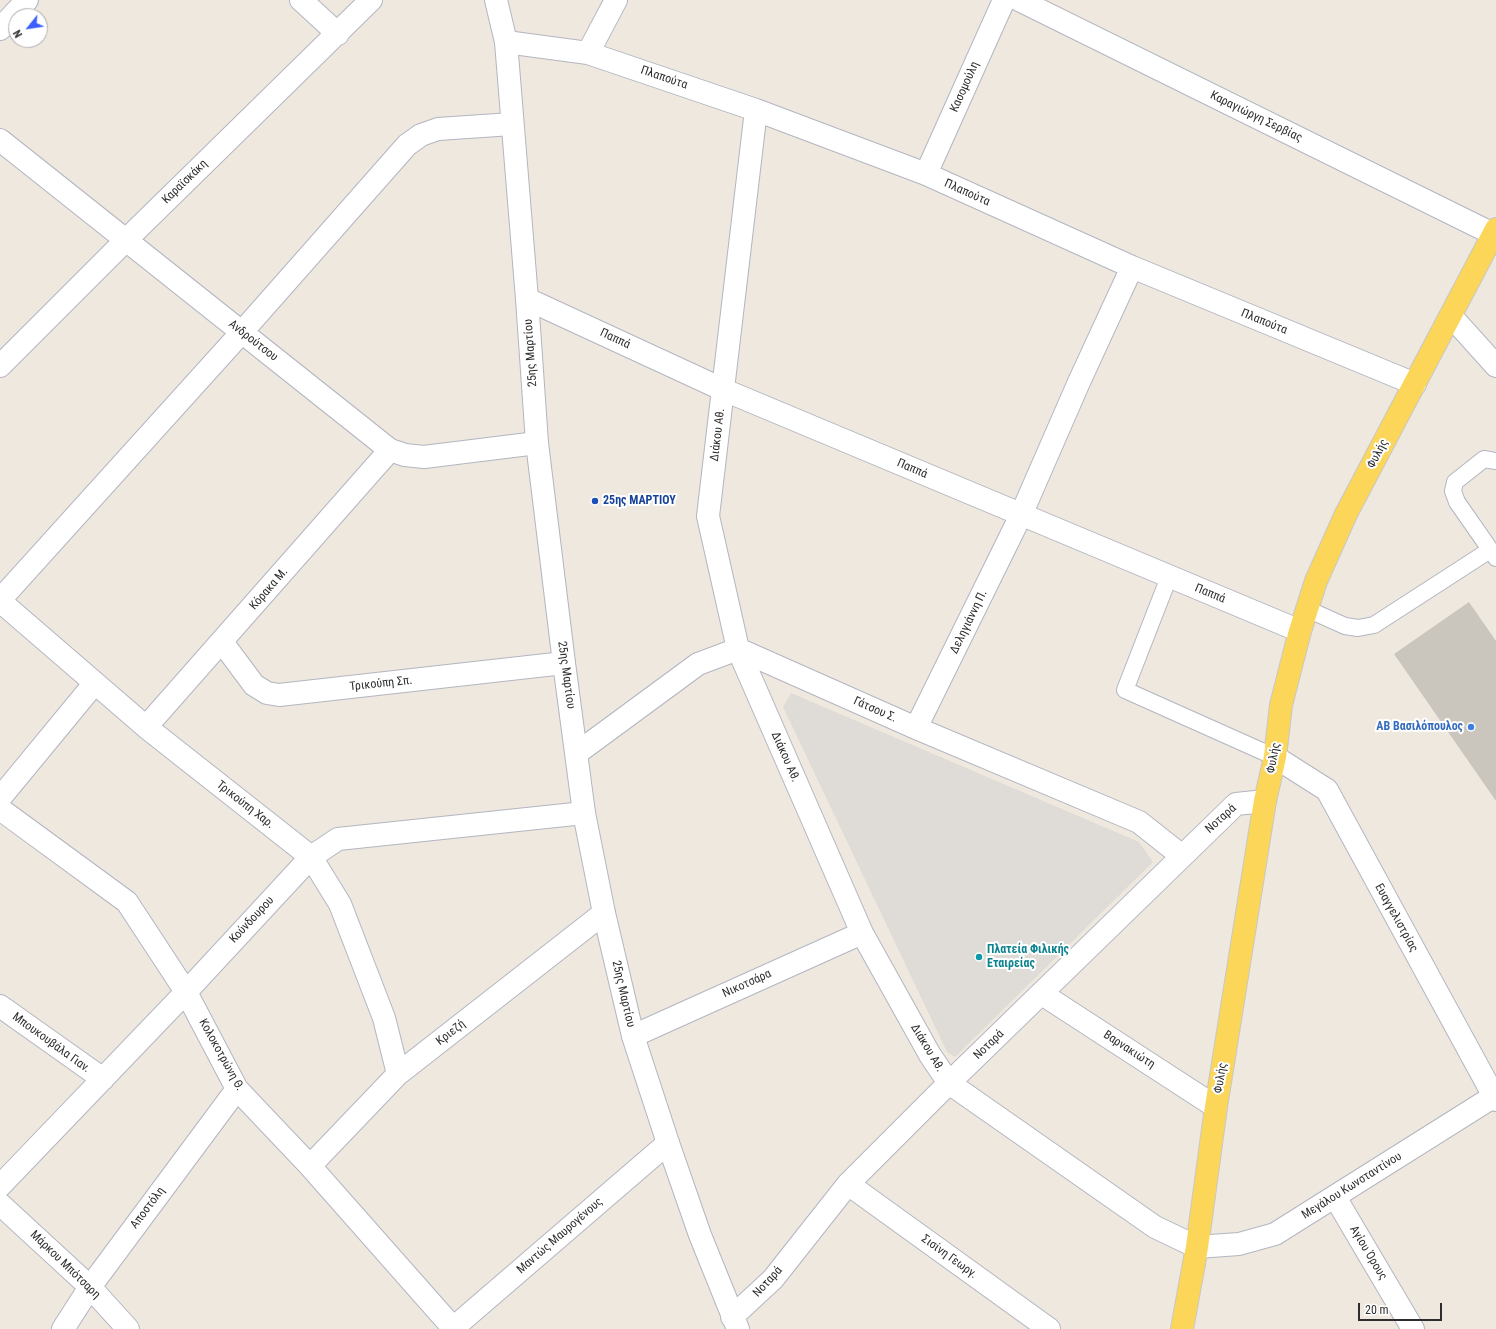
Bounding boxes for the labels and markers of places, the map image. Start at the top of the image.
place label: 25ης ΜΑΡΤΙΟΥ [603,494,676,508]
marker: 25ης ΜΑΡΤΙΟΥ [590,496,600,506]
place label: ΑΒ Βασιλόπουλος [1376,720,1463,734]
marker: ΑΒ Βασιλόπουλος [1466,722,1476,732]
place label: Πλατεία Φιλικής Εταιρείας [987,943,1069,971]
marker: Πλατεία Φιλικής Εταιρείας [974,952,984,962]

